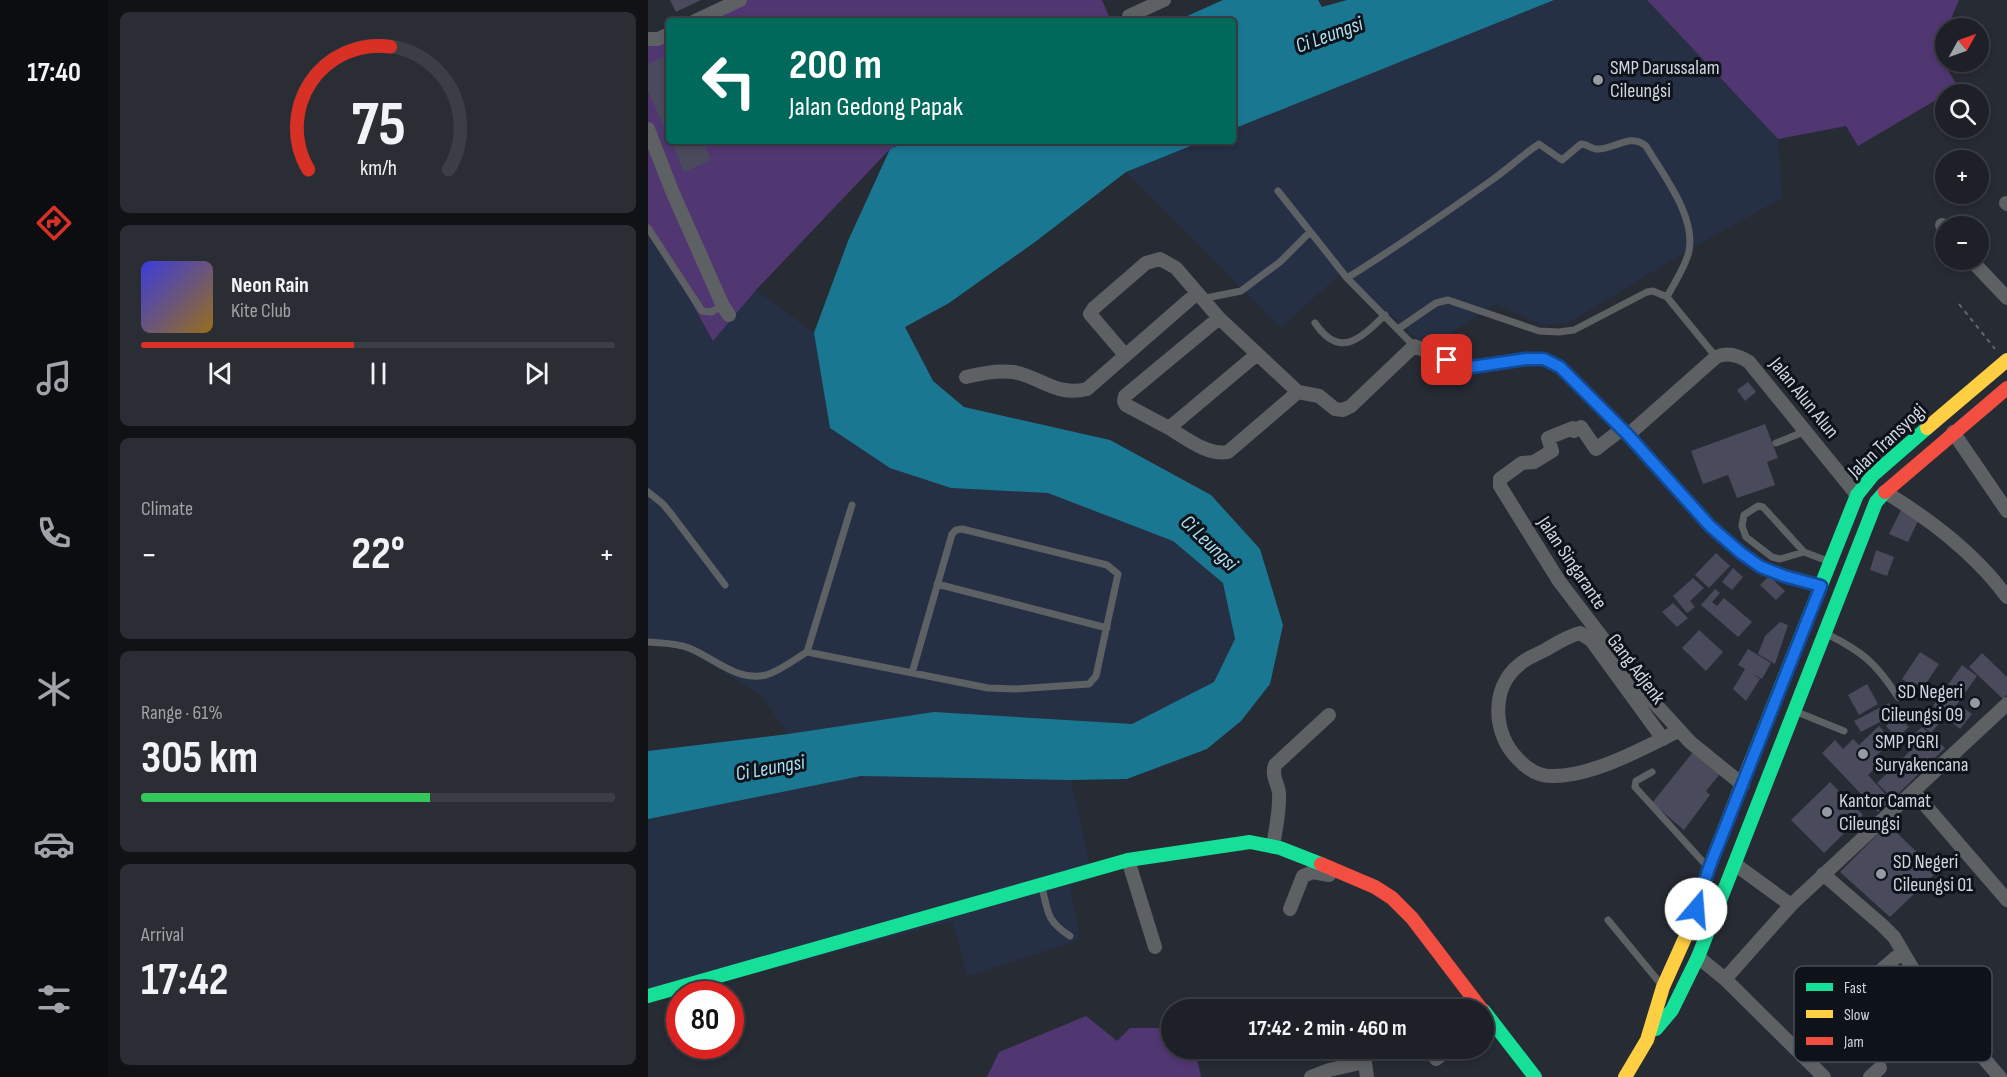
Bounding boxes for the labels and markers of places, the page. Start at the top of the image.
place label: SMP Darussalam Cileungsi [1610,56,1720,103]
marker: SMP Darussalam Cileungsi [1591,73,1605,87]
pin [1421,334,1472,385]
place label: SD Negeri Cileungsi 09 [1881,680,1963,727]
marker: SD Negeri Cileungsi 09 [1968,696,1982,710]
place label: SMP PGRI Suryakencana [1875,730,1969,777]
marker: SMP PGRI Suryakencana [1856,747,1870,761]
place label: Kantor Camat Cileungsi [1839,789,1931,836]
marker: Kantor Camat Cileungsi [1820,805,1834,819]
place label: SD Negeri Cileungsi 01 [1893,850,1973,897]
marker: SD Negeri Cileungsi 01 [1874,867,1888,881]

